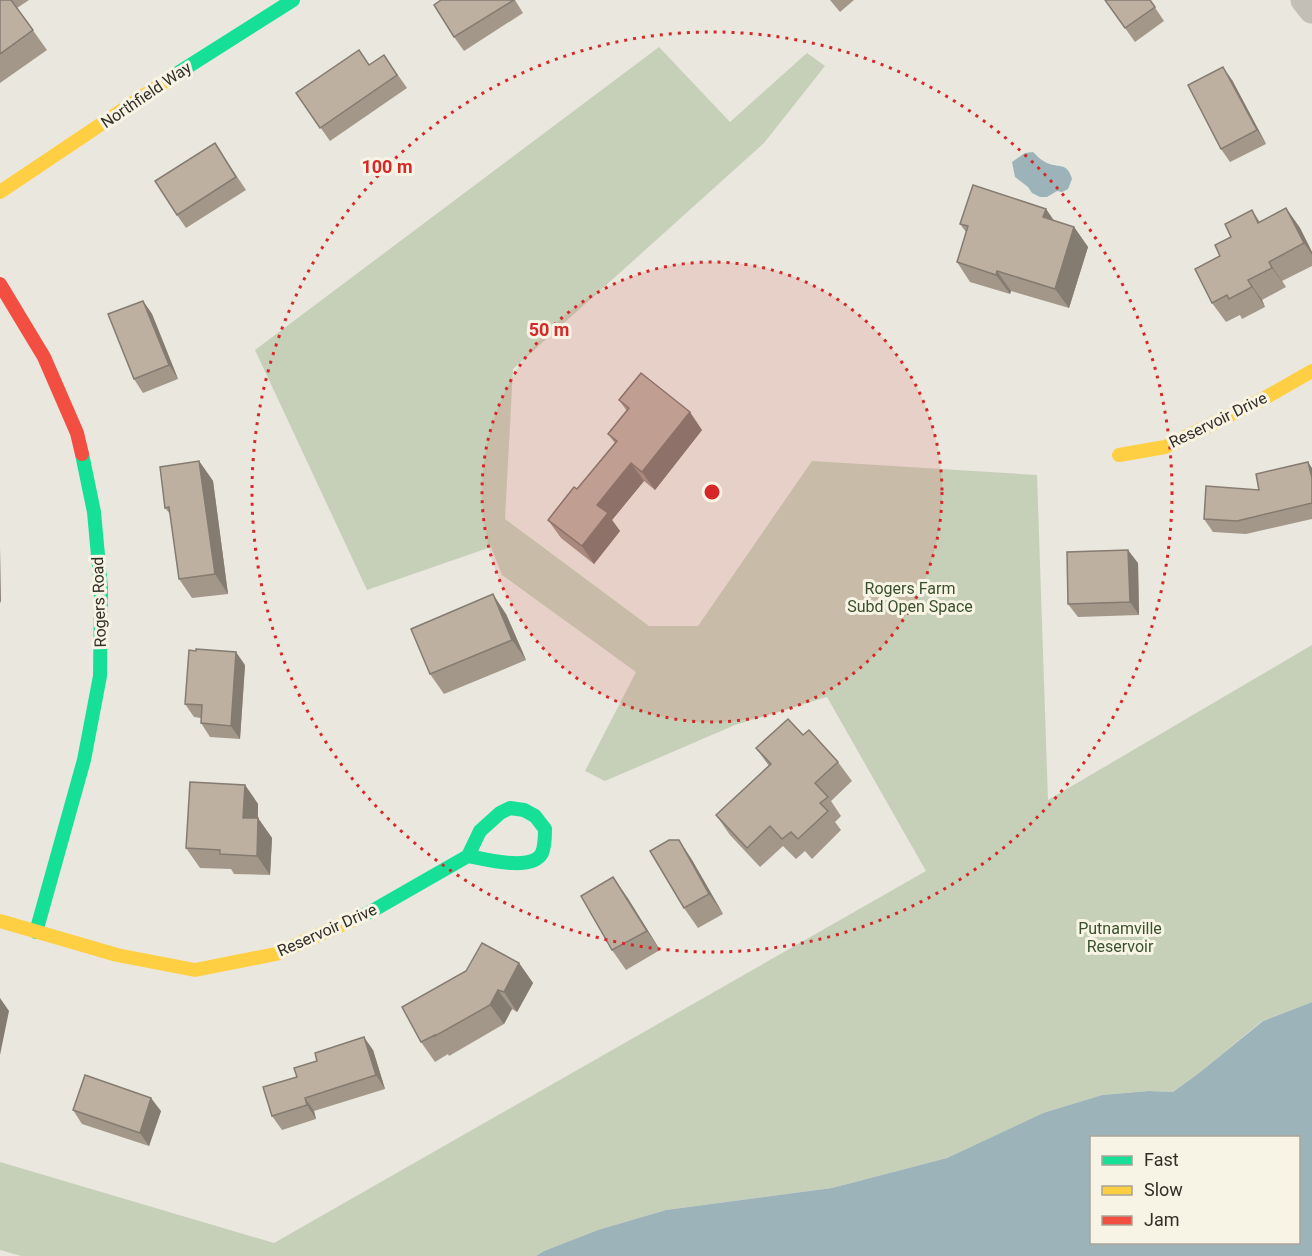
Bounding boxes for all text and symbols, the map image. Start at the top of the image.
street label: Northfield Way [97,58,195,132]
text: 100 m [361,156,413,177]
text: 50 m [529,319,569,340]
street label: Reservoir Drive [1166,388,1270,452]
centre of rings [702,482,722,502]
street label: Rogers Road [88,556,110,648]
park label: Rogers Farm Subd Open Space [847,579,973,616]
street label: Reservoir Drive [274,900,380,960]
park label: Putnamville Reservoir [1078,919,1162,956]
legend [1090,1136,1300,1244]
text: Fast [1144,1149,1179,1170]
text: Slow [1144,1179,1183,1200]
text: Jam [1144,1209,1180,1230]

